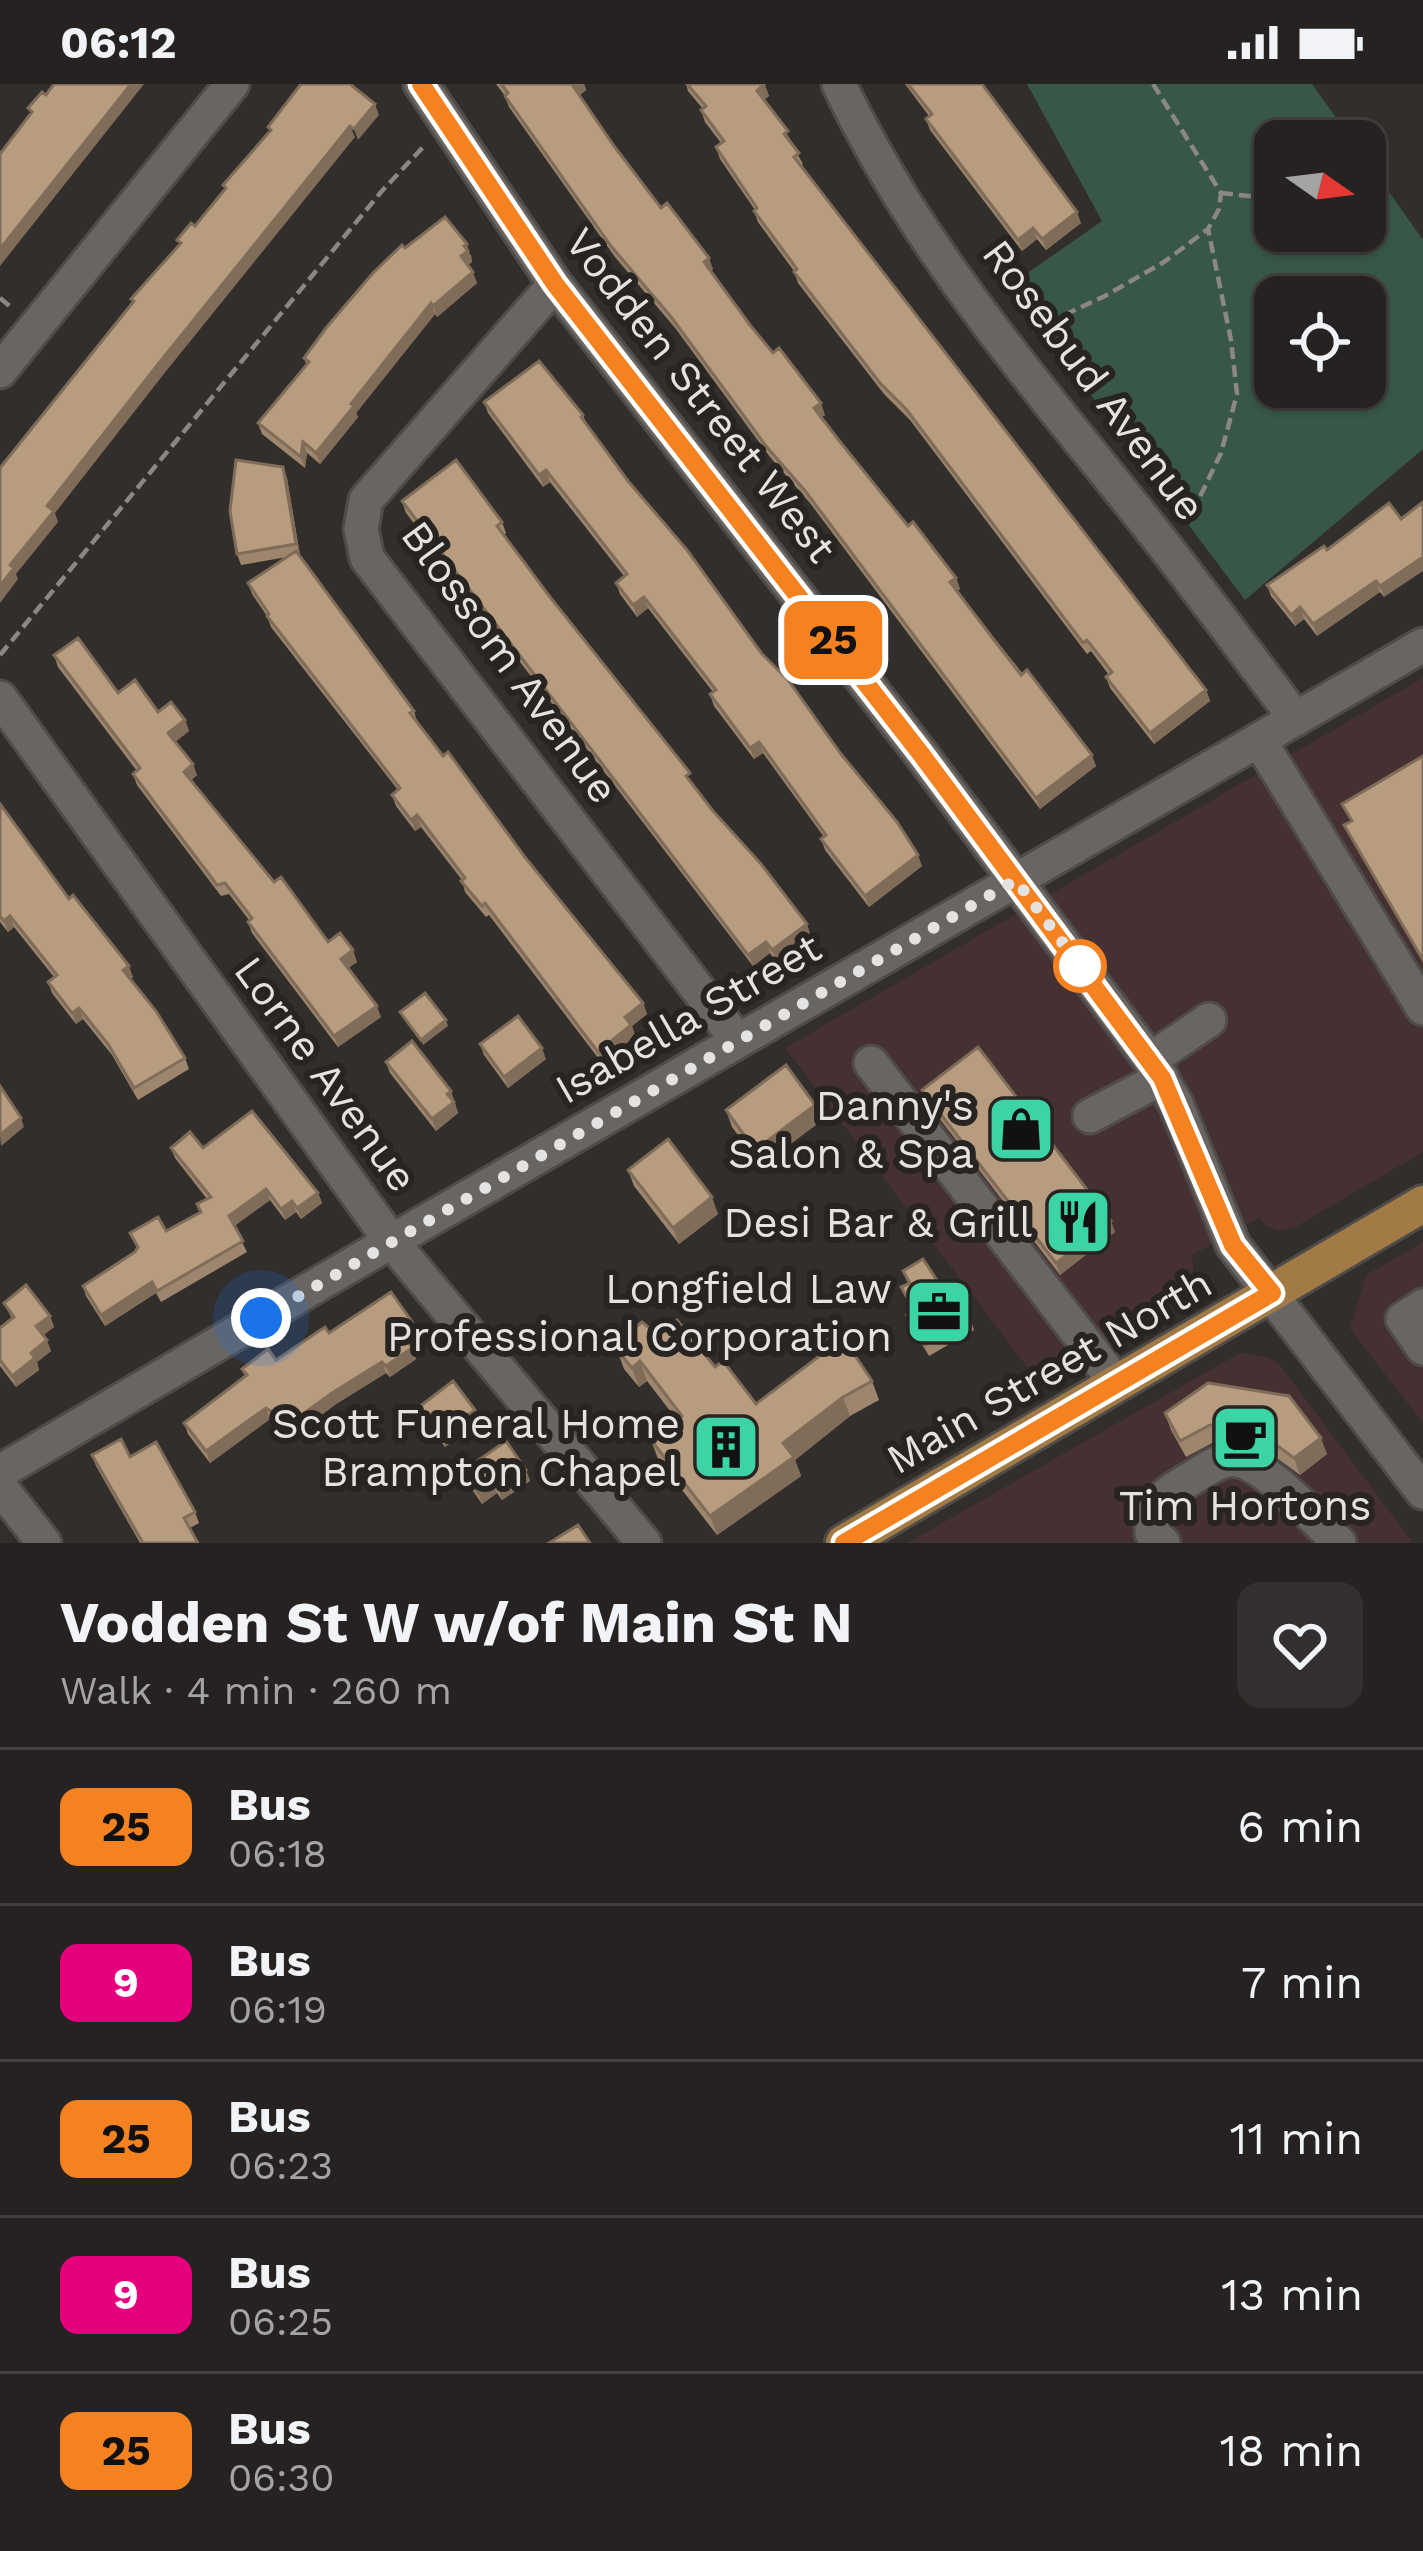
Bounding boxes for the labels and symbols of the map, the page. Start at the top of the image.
north arrow [1254,120,1386,252]
street label: Vodden Street West [555,218,847,572]
street label: Rosebud Avenue [973,230,1215,530]
street label: Blossom Avenue [391,512,629,812]
line badge: 25 [779,601,887,679]
street label: Isabella Street [547,922,829,1114]
unlabelled marker [1055,941,1105,991]
street label: Lorne Avenue [224,947,428,1201]
place label: Danny's Salon & Spa [728,1081,974,1178]
shop icon: Danny's Salon & Spa [986,1094,1056,1164]
restaurant icon: Desi Bar & Grill [1043,1187,1113,1257]
place label: Desi Bar & Grill [723,1198,1032,1247]
street label: Main Street North [878,1258,1220,1484]
place label: Longfield Law Professional Corporation [387,1264,892,1361]
office icon: Longfield Law Professional Corporation [904,1277,974,1347]
your location [231,1288,291,1348]
place label: Scott Funeral Home Brampton Chapel [272,1399,680,1496]
cafe icon: Tim Hortons [1210,1403,1280,1473]
building icon: Scott Funeral Home Brampton Chapel [691,1412,761,1482]
place label: Tim Hortons [1119,1481,1371,1530]

